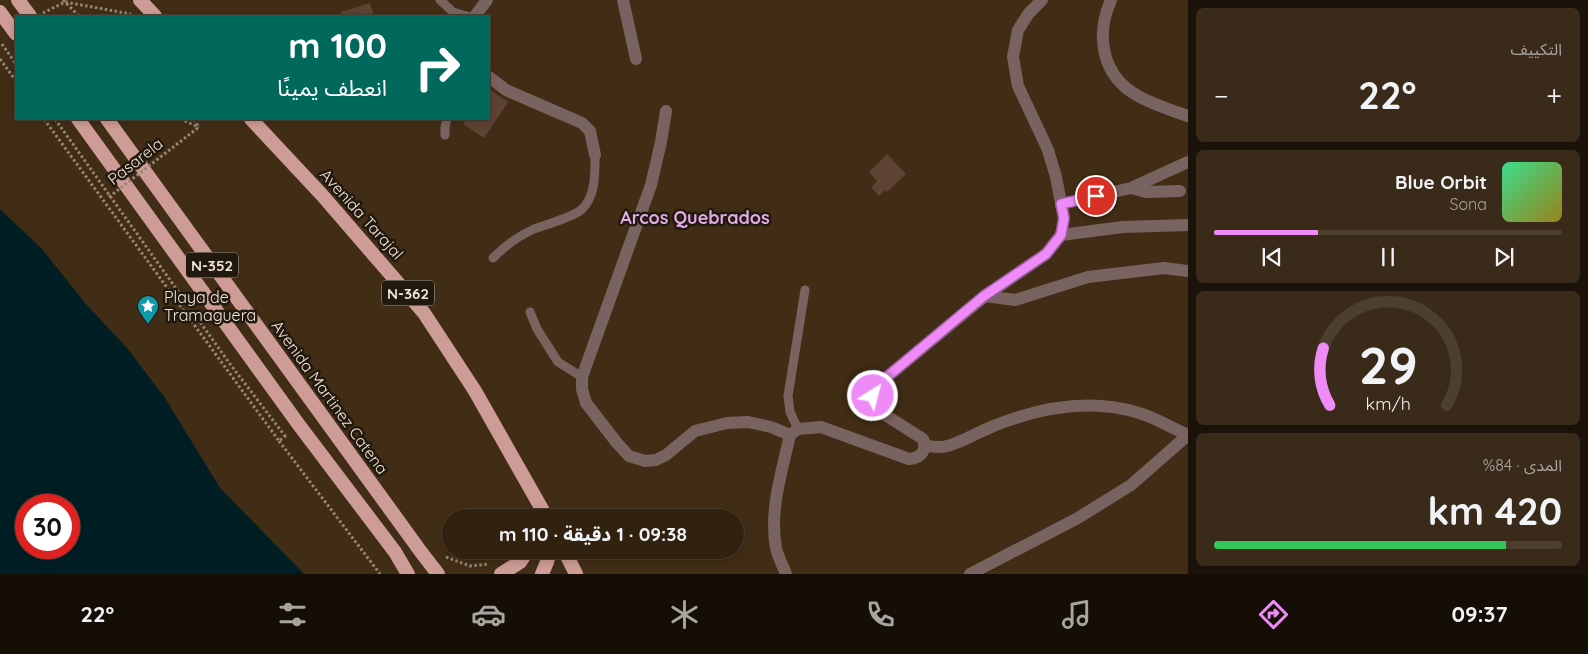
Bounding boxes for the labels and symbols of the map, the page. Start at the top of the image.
street label: Pasarela [103,133,167,189]
street label: Avenida Tarajal [316,165,408,263]
pin [1075,175,1117,217]
district label: Arcos Quebrados [620,206,770,229]
road number: N-352 [186,252,238,278]
road number: N-362 [382,280,434,306]
place label: Playa de Tramaguera [164,287,256,325]
place icon: Playa de Tramaguera [136,294,160,325]
street label: Avenida Martinez Catena [267,316,393,478]
position arrow [846,369,898,421]
speed limit sign: 30 [15,494,80,559]

